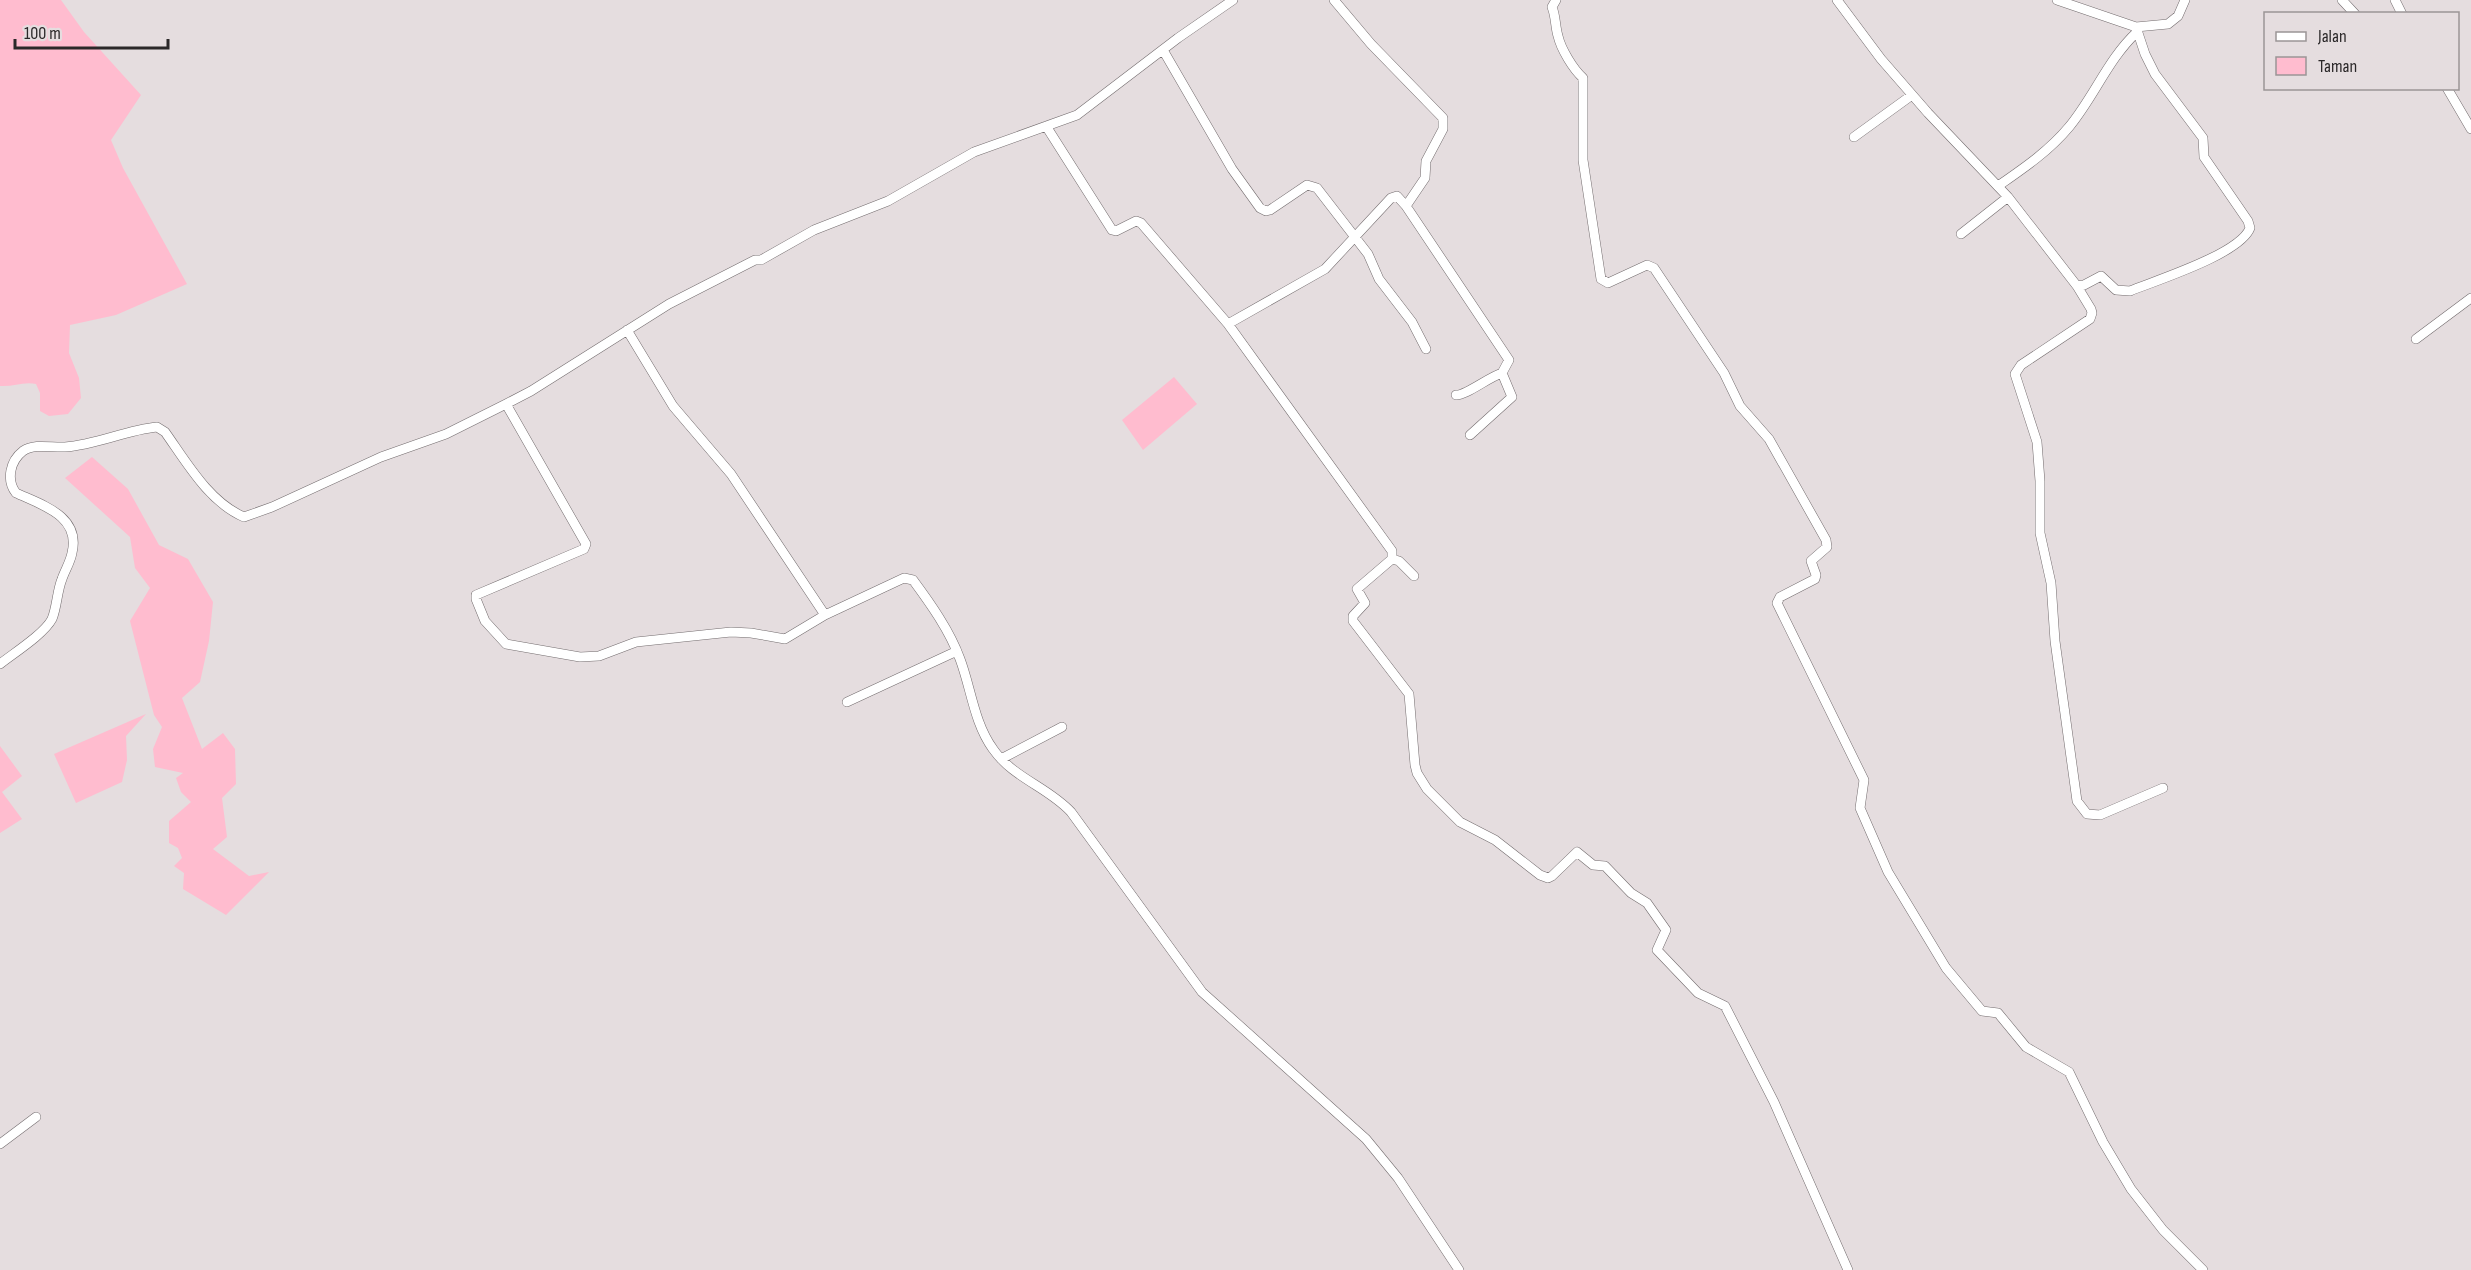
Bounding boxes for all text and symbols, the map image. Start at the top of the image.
scale bar [15,12,168,50]
legend [2264,12,2459,90]
text: 100 m [24,23,61,44]
text: Jalan [2317,26,2347,47]
text: Taman [2318,56,2357,77]

